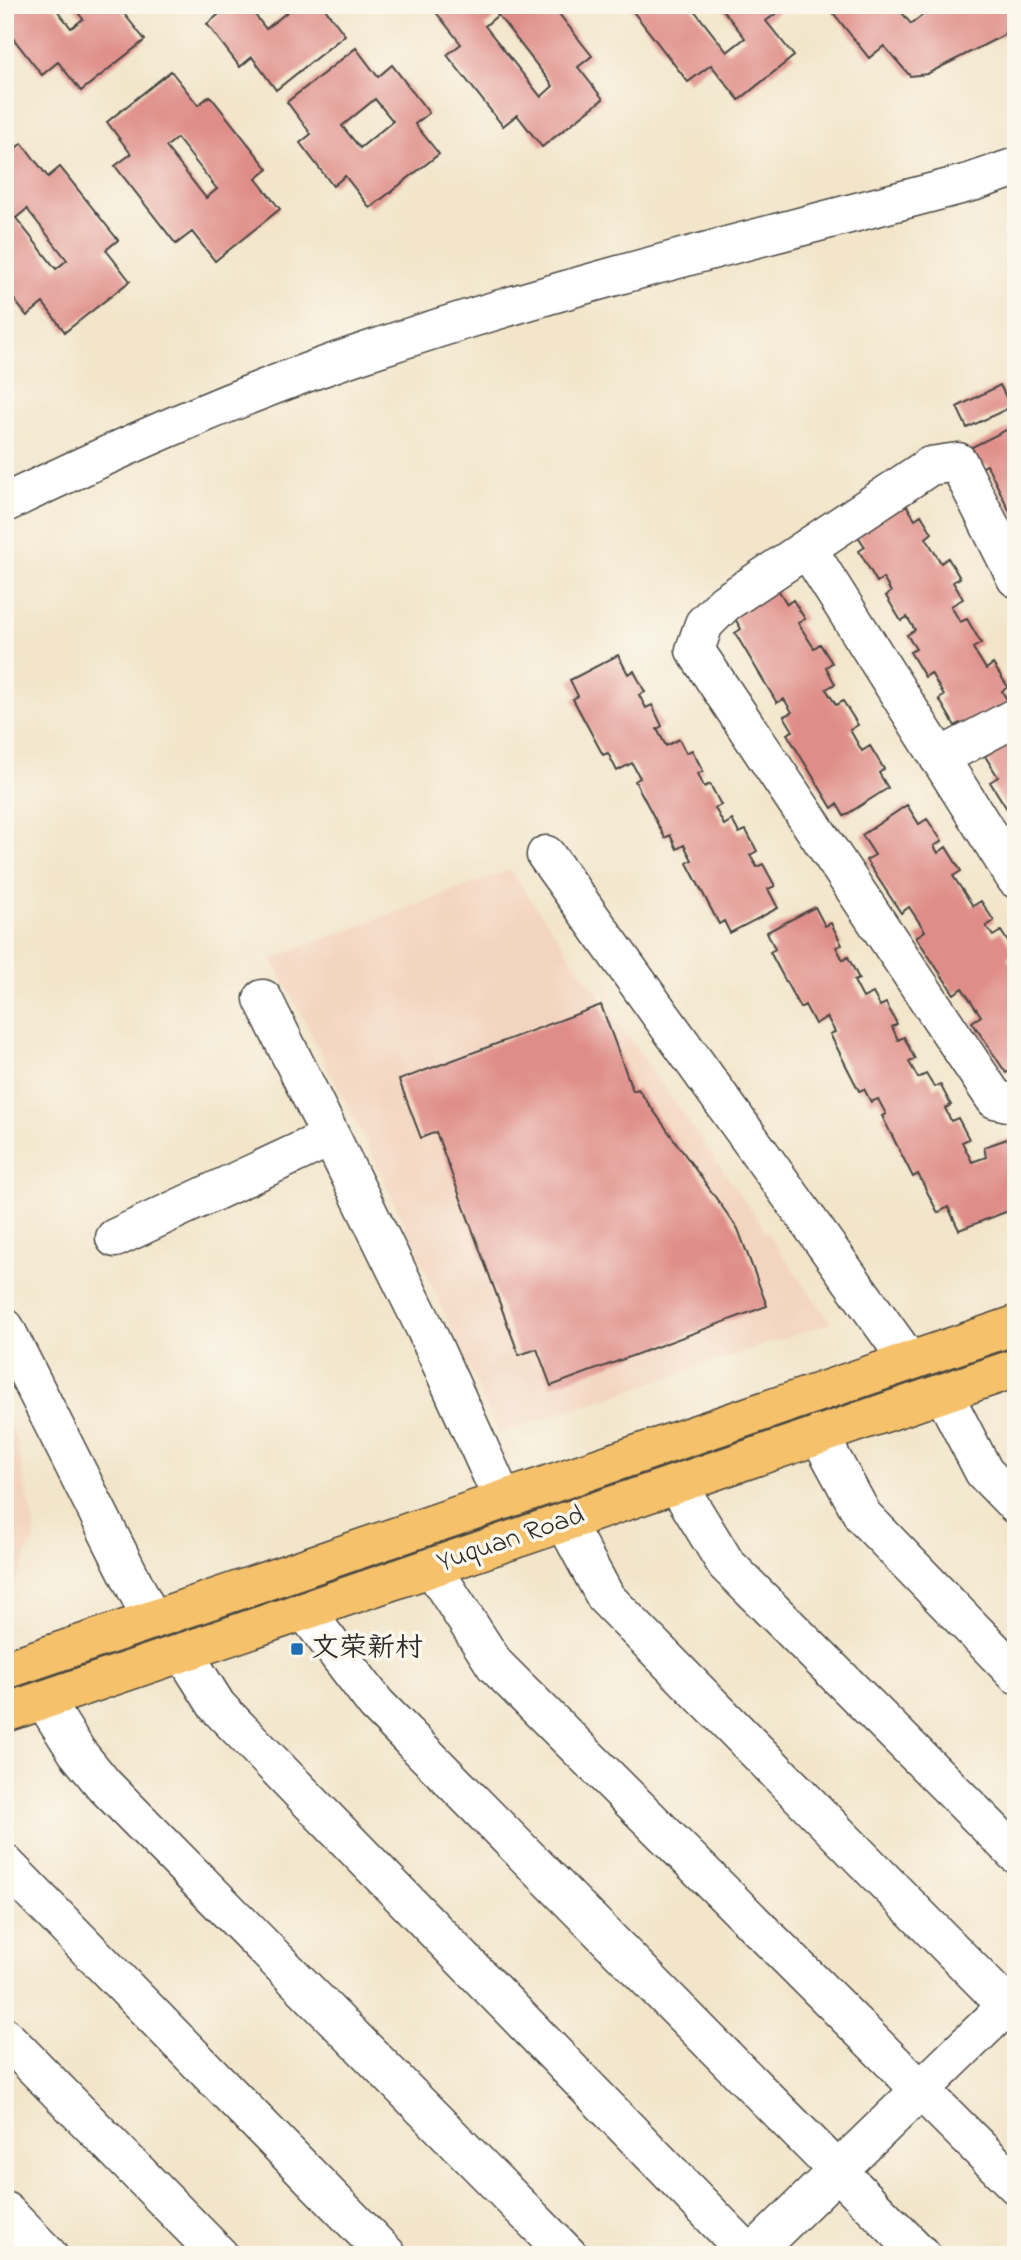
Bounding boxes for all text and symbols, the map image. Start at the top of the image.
street label: Yuquan Road [432,1496,590,1584]
place label: 文荣新村 [311,1629,423,1670]
marker: 文荣新村 [289,1641,305,1657]

